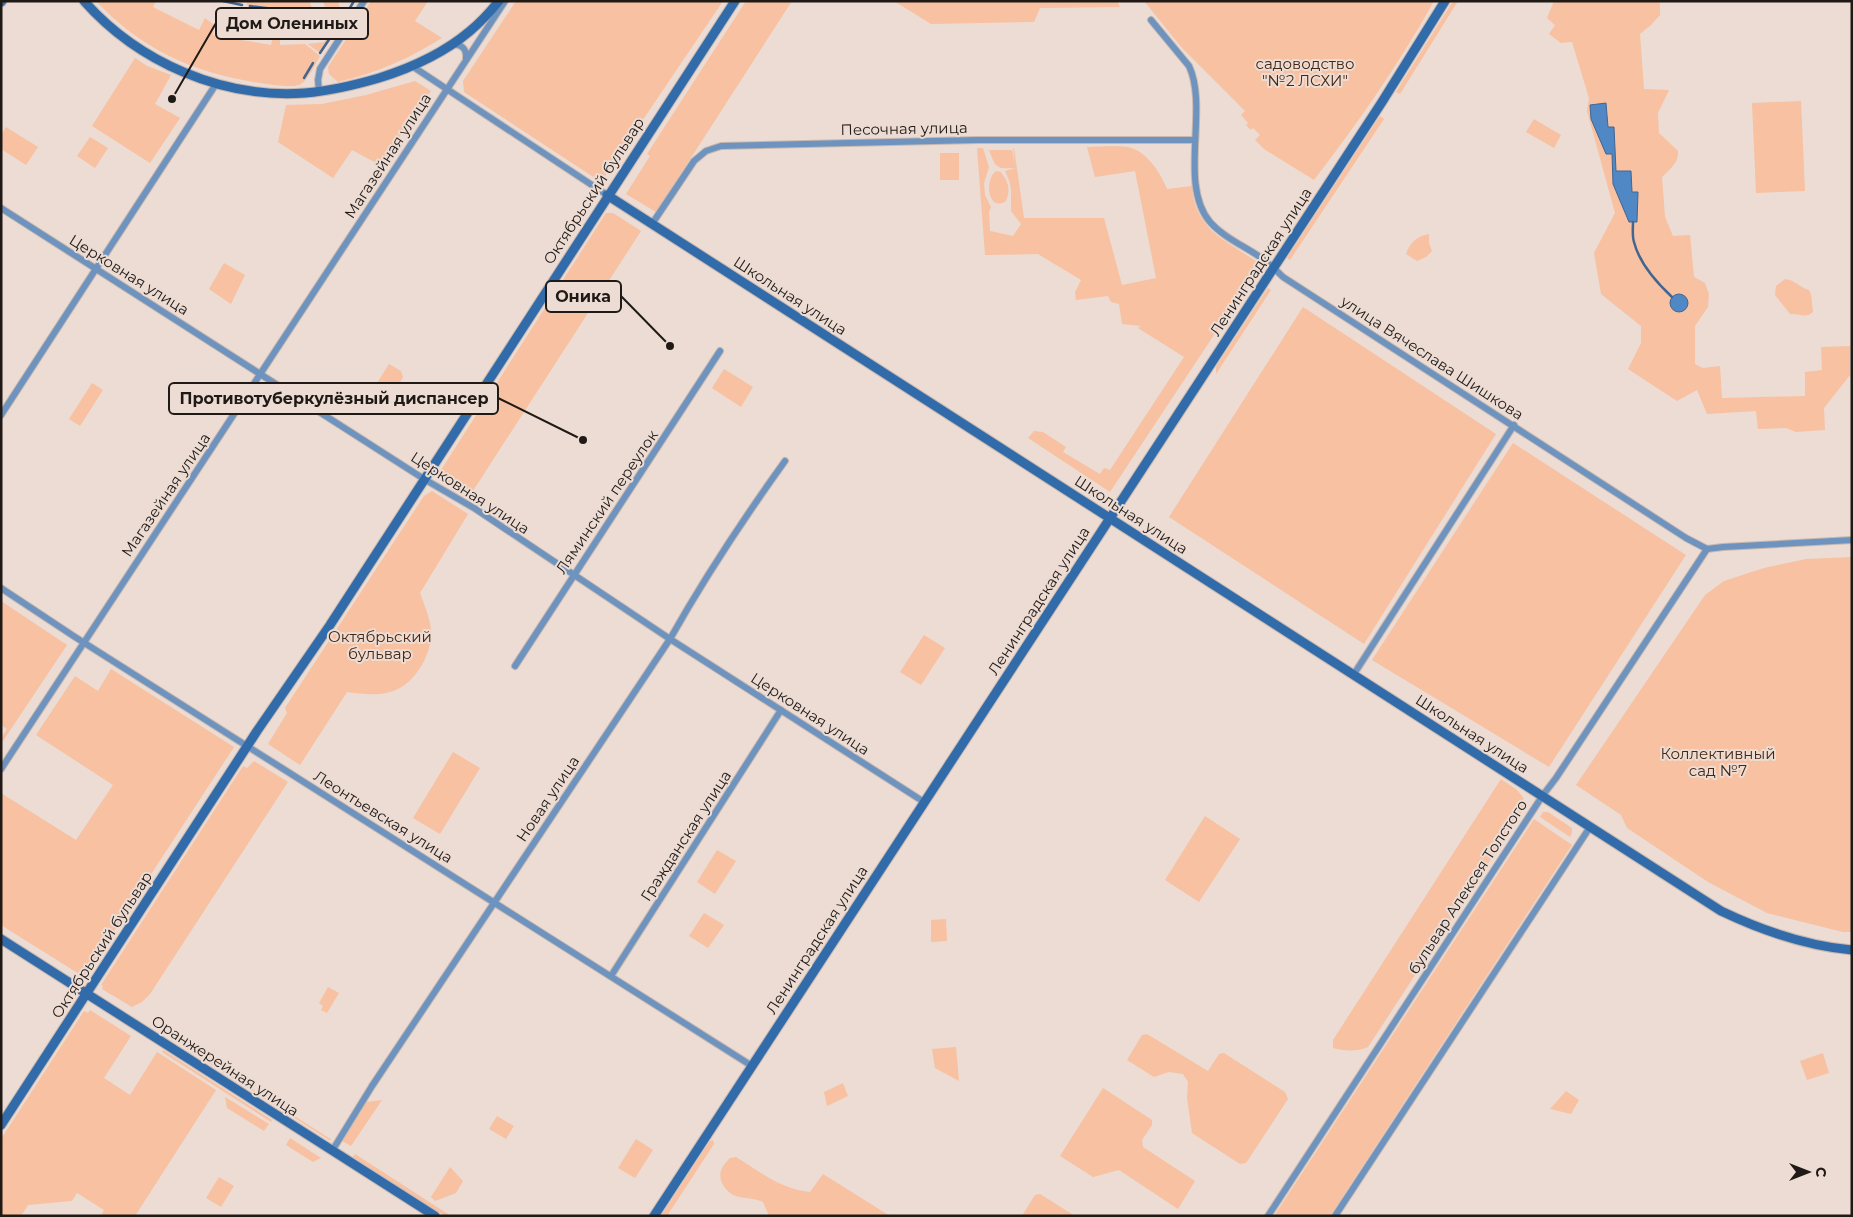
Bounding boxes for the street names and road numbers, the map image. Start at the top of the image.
street label: Магазейная улица [340,90,435,222]
street label: Октябрьский бульвар [539,114,648,268]
street label: Песочная улица [840,118,968,139]
street label: Ленинградская улица [1205,184,1316,339]
street label: Церковная улица [66,230,193,319]
street label: Школьная улица [730,252,850,339]
street label: улица Вячеслава Шишкова [1337,291,1527,424]
street label: Ляминский переулок [551,426,662,577]
street label: Магазейная улица [117,429,214,560]
street label: Церковная улица [407,447,533,538]
street label: Школьная улица [1071,471,1191,558]
street label: Ленинградская улица [983,523,1094,678]
street label: Церковная улица [747,668,873,759]
street label: Школьная улица [1412,690,1532,777]
street label: Новая улица [512,752,583,845]
street label: Леонтьевская улица [310,766,456,867]
street label: Гражданская улица [636,767,735,905]
street label: бульвар Алексея Толстого [1404,796,1531,978]
street label: Ленинградская улица [761,862,872,1017]
street label: Октябрьский бульвар [47,868,156,1022]
street label: Оранжерейная улица [148,1011,303,1120]

